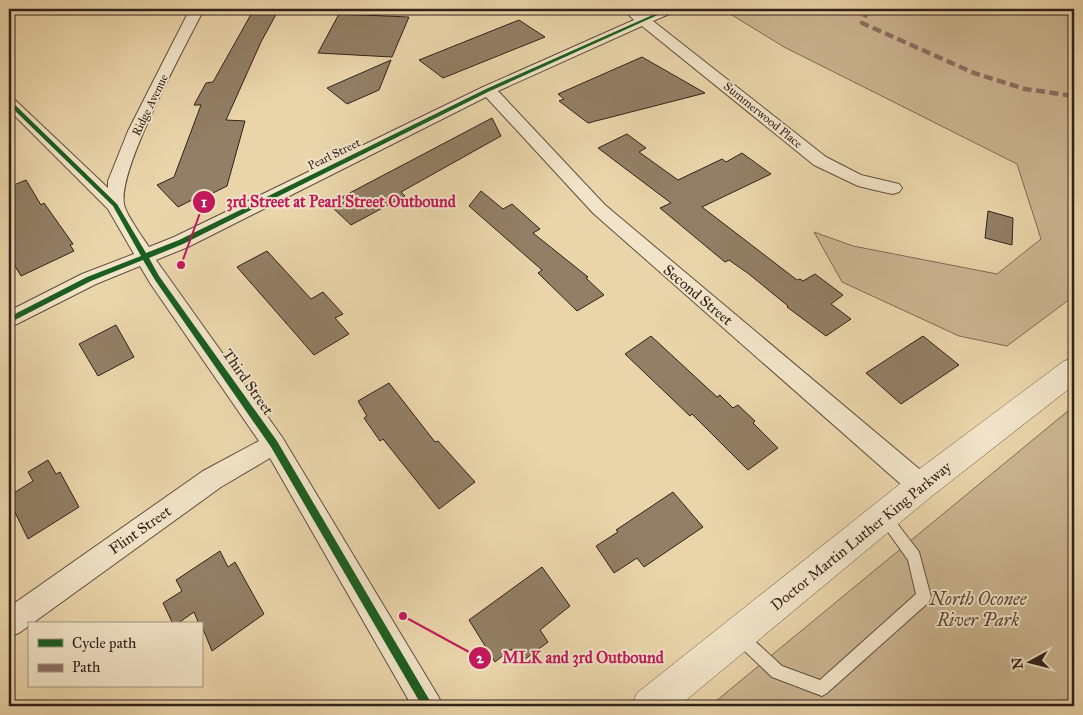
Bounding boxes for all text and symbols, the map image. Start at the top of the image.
street label: Ridge Avenue [129,72,172,139]
street label: Summerwood Place [721,79,805,151]
street label: Pearl Street [305,135,363,173]
callout: 3rd Street at Pearl Street Outbound [192,186,466,217]
text: 3rd Street at Pearl Street Outbound [226,192,457,212]
text: 1 [201,193,207,211]
street label: Second Street [660,261,737,330]
street label: Third Street [219,346,278,419]
street label: Doctor Martin Luther King Parkway [767,457,956,614]
street label: Flint Street [105,502,175,558]
park label: North Oconee River Park [929,588,1028,631]
legend [28,622,202,688]
text: Cycle path [72,634,137,652]
north arrow [1006,638,1056,688]
callout: MLK and 3rd Outbound [467,642,674,673]
text: MLK and 3rd Outbound [502,648,665,668]
text: 2 [476,649,484,667]
text: N [1008,656,1027,670]
text: Path [72,658,101,676]

